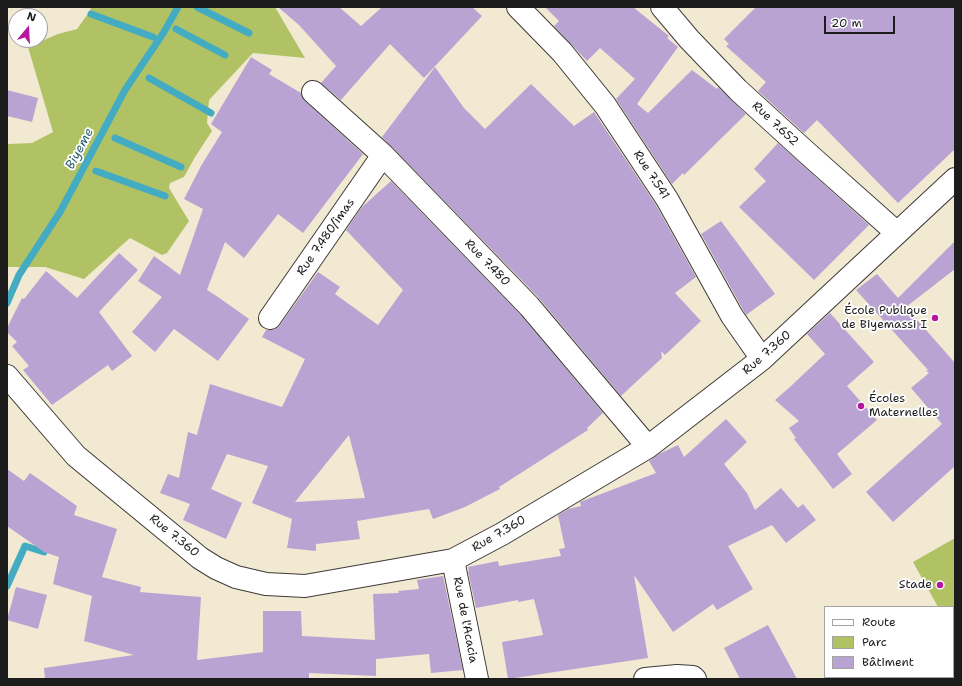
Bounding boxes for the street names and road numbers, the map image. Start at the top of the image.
street label: Rue 7.652 [749,99,801,149]
street label: Rue 7.541 [630,148,672,202]
street label: Rue 7.480/imas [294,196,358,278]
street label: Rue 7.480 [461,237,513,289]
street label: Rue 7.360 [740,328,794,378]
street label: Rue 7.360 [146,512,202,560]
street label: Rue 7.360 [469,513,529,555]
street label: Rue de l'Acacia [450,576,480,664]

